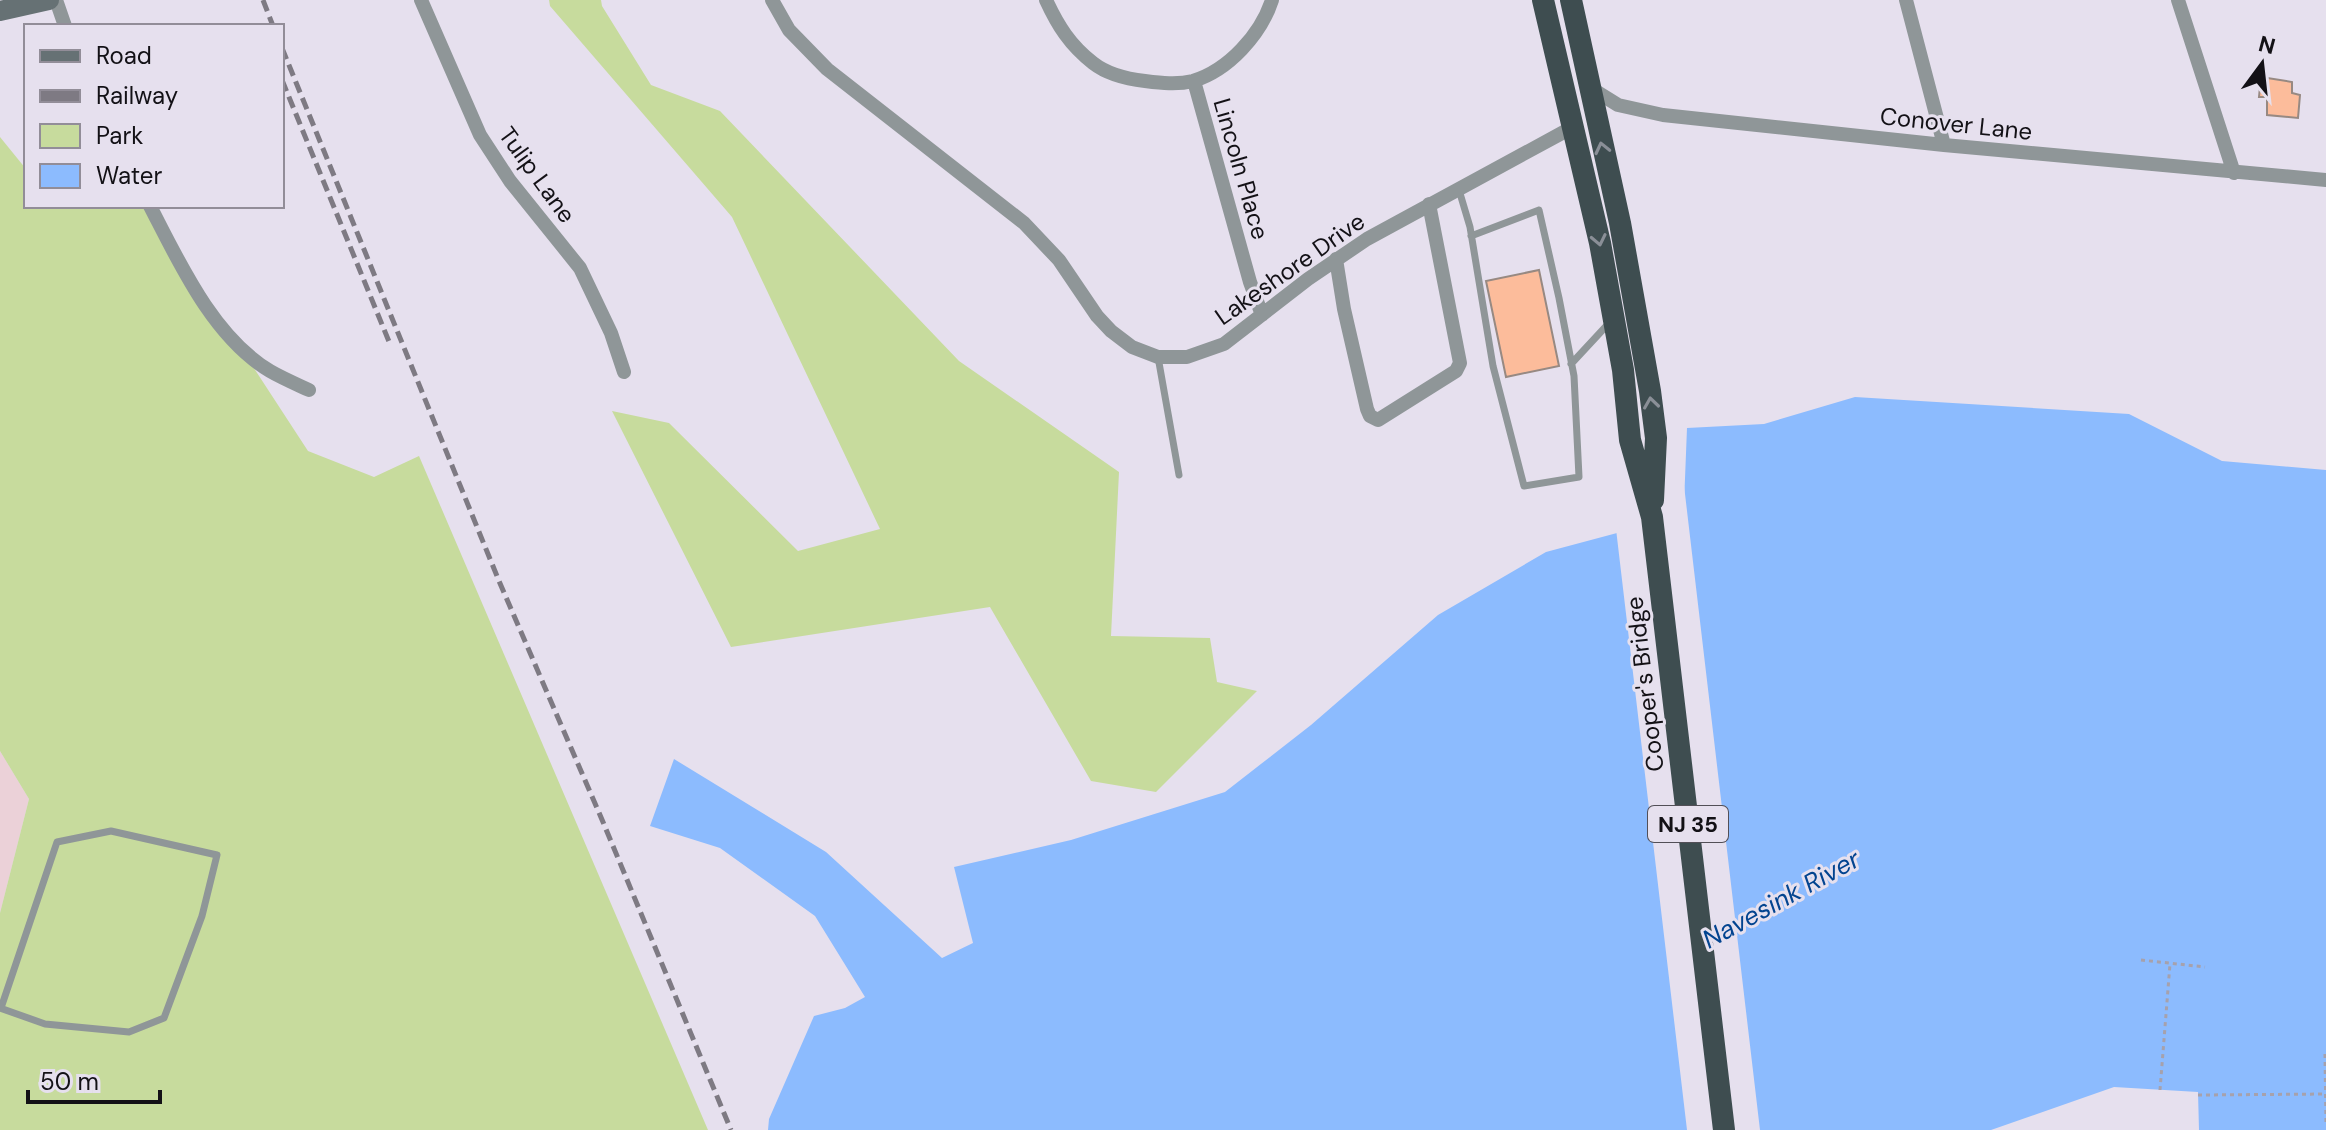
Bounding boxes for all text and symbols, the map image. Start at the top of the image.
legend [24,24,284,208]
north arrow [2222,24,2302,104]
text: N [2256,29,2279,61]
text: Road [96,40,152,71]
text: Railway [96,80,178,111]
street label: Lincoln Place [1207,95,1276,243]
street label: Conover Lane [1878,100,2034,147]
text: Park [96,120,143,151]
street label: Tulip Lane [492,120,583,229]
one-way arrow [1594,141,1611,155]
text: Water [96,160,162,191]
street label: Lakeshore Drive [1209,205,1371,332]
one-way arrow [1590,232,1607,246]
one-way arrow [1643,396,1660,410]
street label: Cooper's Bridge [1618,595,1671,773]
road number: NJ 35 [1648,806,1728,842]
water label: Navesink River [1696,841,1867,956]
scale bar [28,1054,160,1104]
text: 50 m [40,1066,99,1097]

